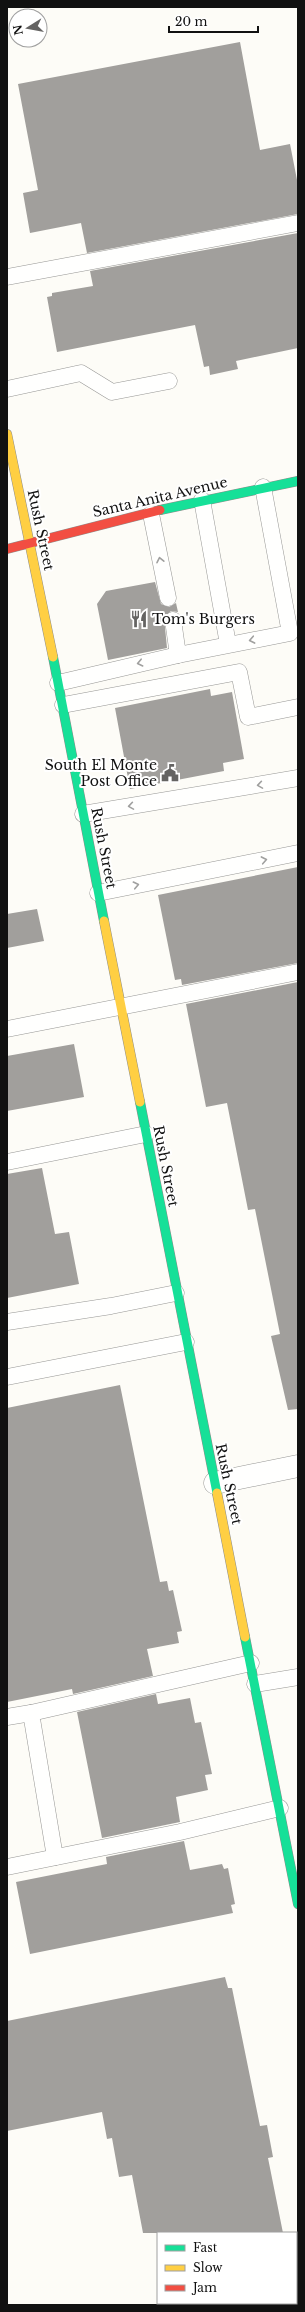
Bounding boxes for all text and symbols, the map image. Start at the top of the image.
north arrow [8,8,48,48]
scale bar [169,8,258,34]
text: 20 m [175,14,207,29]
text: N [10,23,26,36]
street label: Santa Anita Avenue [91,473,229,521]
street label: Rush Street [24,488,59,573]
one-way arrow [157,557,165,563]
restaurant icon: Tom's Burgers [129,609,149,629]
place label: Tom's Burgers [152,610,255,628]
one-way arrow [249,635,255,644]
one-way arrow [137,659,143,667]
place label: South El Monte Post Office [45,756,157,790]
public building icon: South El Monte Post Office [160,763,180,783]
one-way arrow [256,780,263,789]
one-way arrow [128,801,134,810]
street label: Rush Street [87,806,121,891]
one-way arrow [261,856,267,864]
one-way arrow [133,881,139,890]
street label: Rush Street [149,1124,183,1209]
street label: Rush Street [212,1442,247,1527]
legend [157,2232,297,2304]
text: Fast [193,2240,218,2255]
text: Slow [193,2260,223,2275]
text: Jam [191,2280,217,2295]

